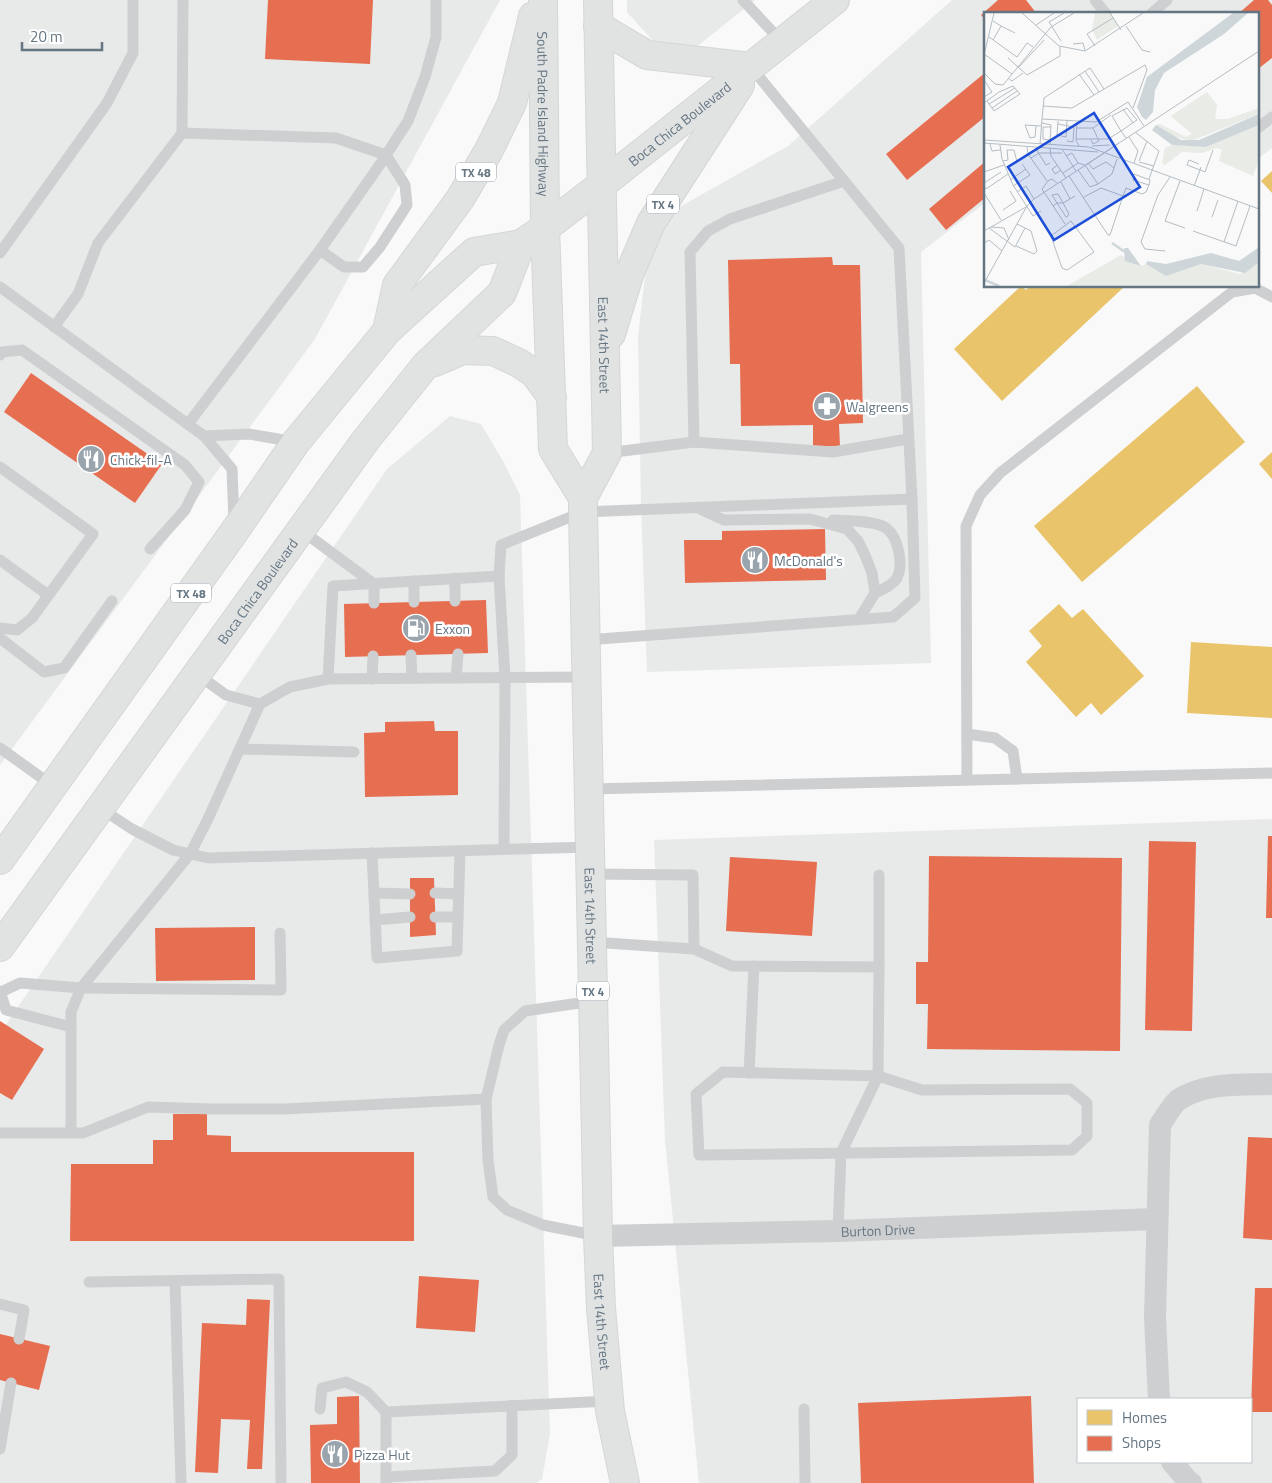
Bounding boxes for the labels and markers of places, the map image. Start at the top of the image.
pharmacy icon: Walgreens [812,391,842,421]
place label: Walgreens [846,396,909,417]
restaurant icon: Chick-fil-A [76,444,106,474]
place label: Chick-fil-A [110,449,172,470]
restaurant icon: McDonald's [740,545,770,575]
place label: McDonald's [774,550,843,571]
fuel station icon: Exxon [401,613,431,643]
place label: Exxon [435,618,470,639]
restaurant icon: Pizza Hut [320,1439,350,1469]
place label: Pizza Hut [354,1444,410,1465]

